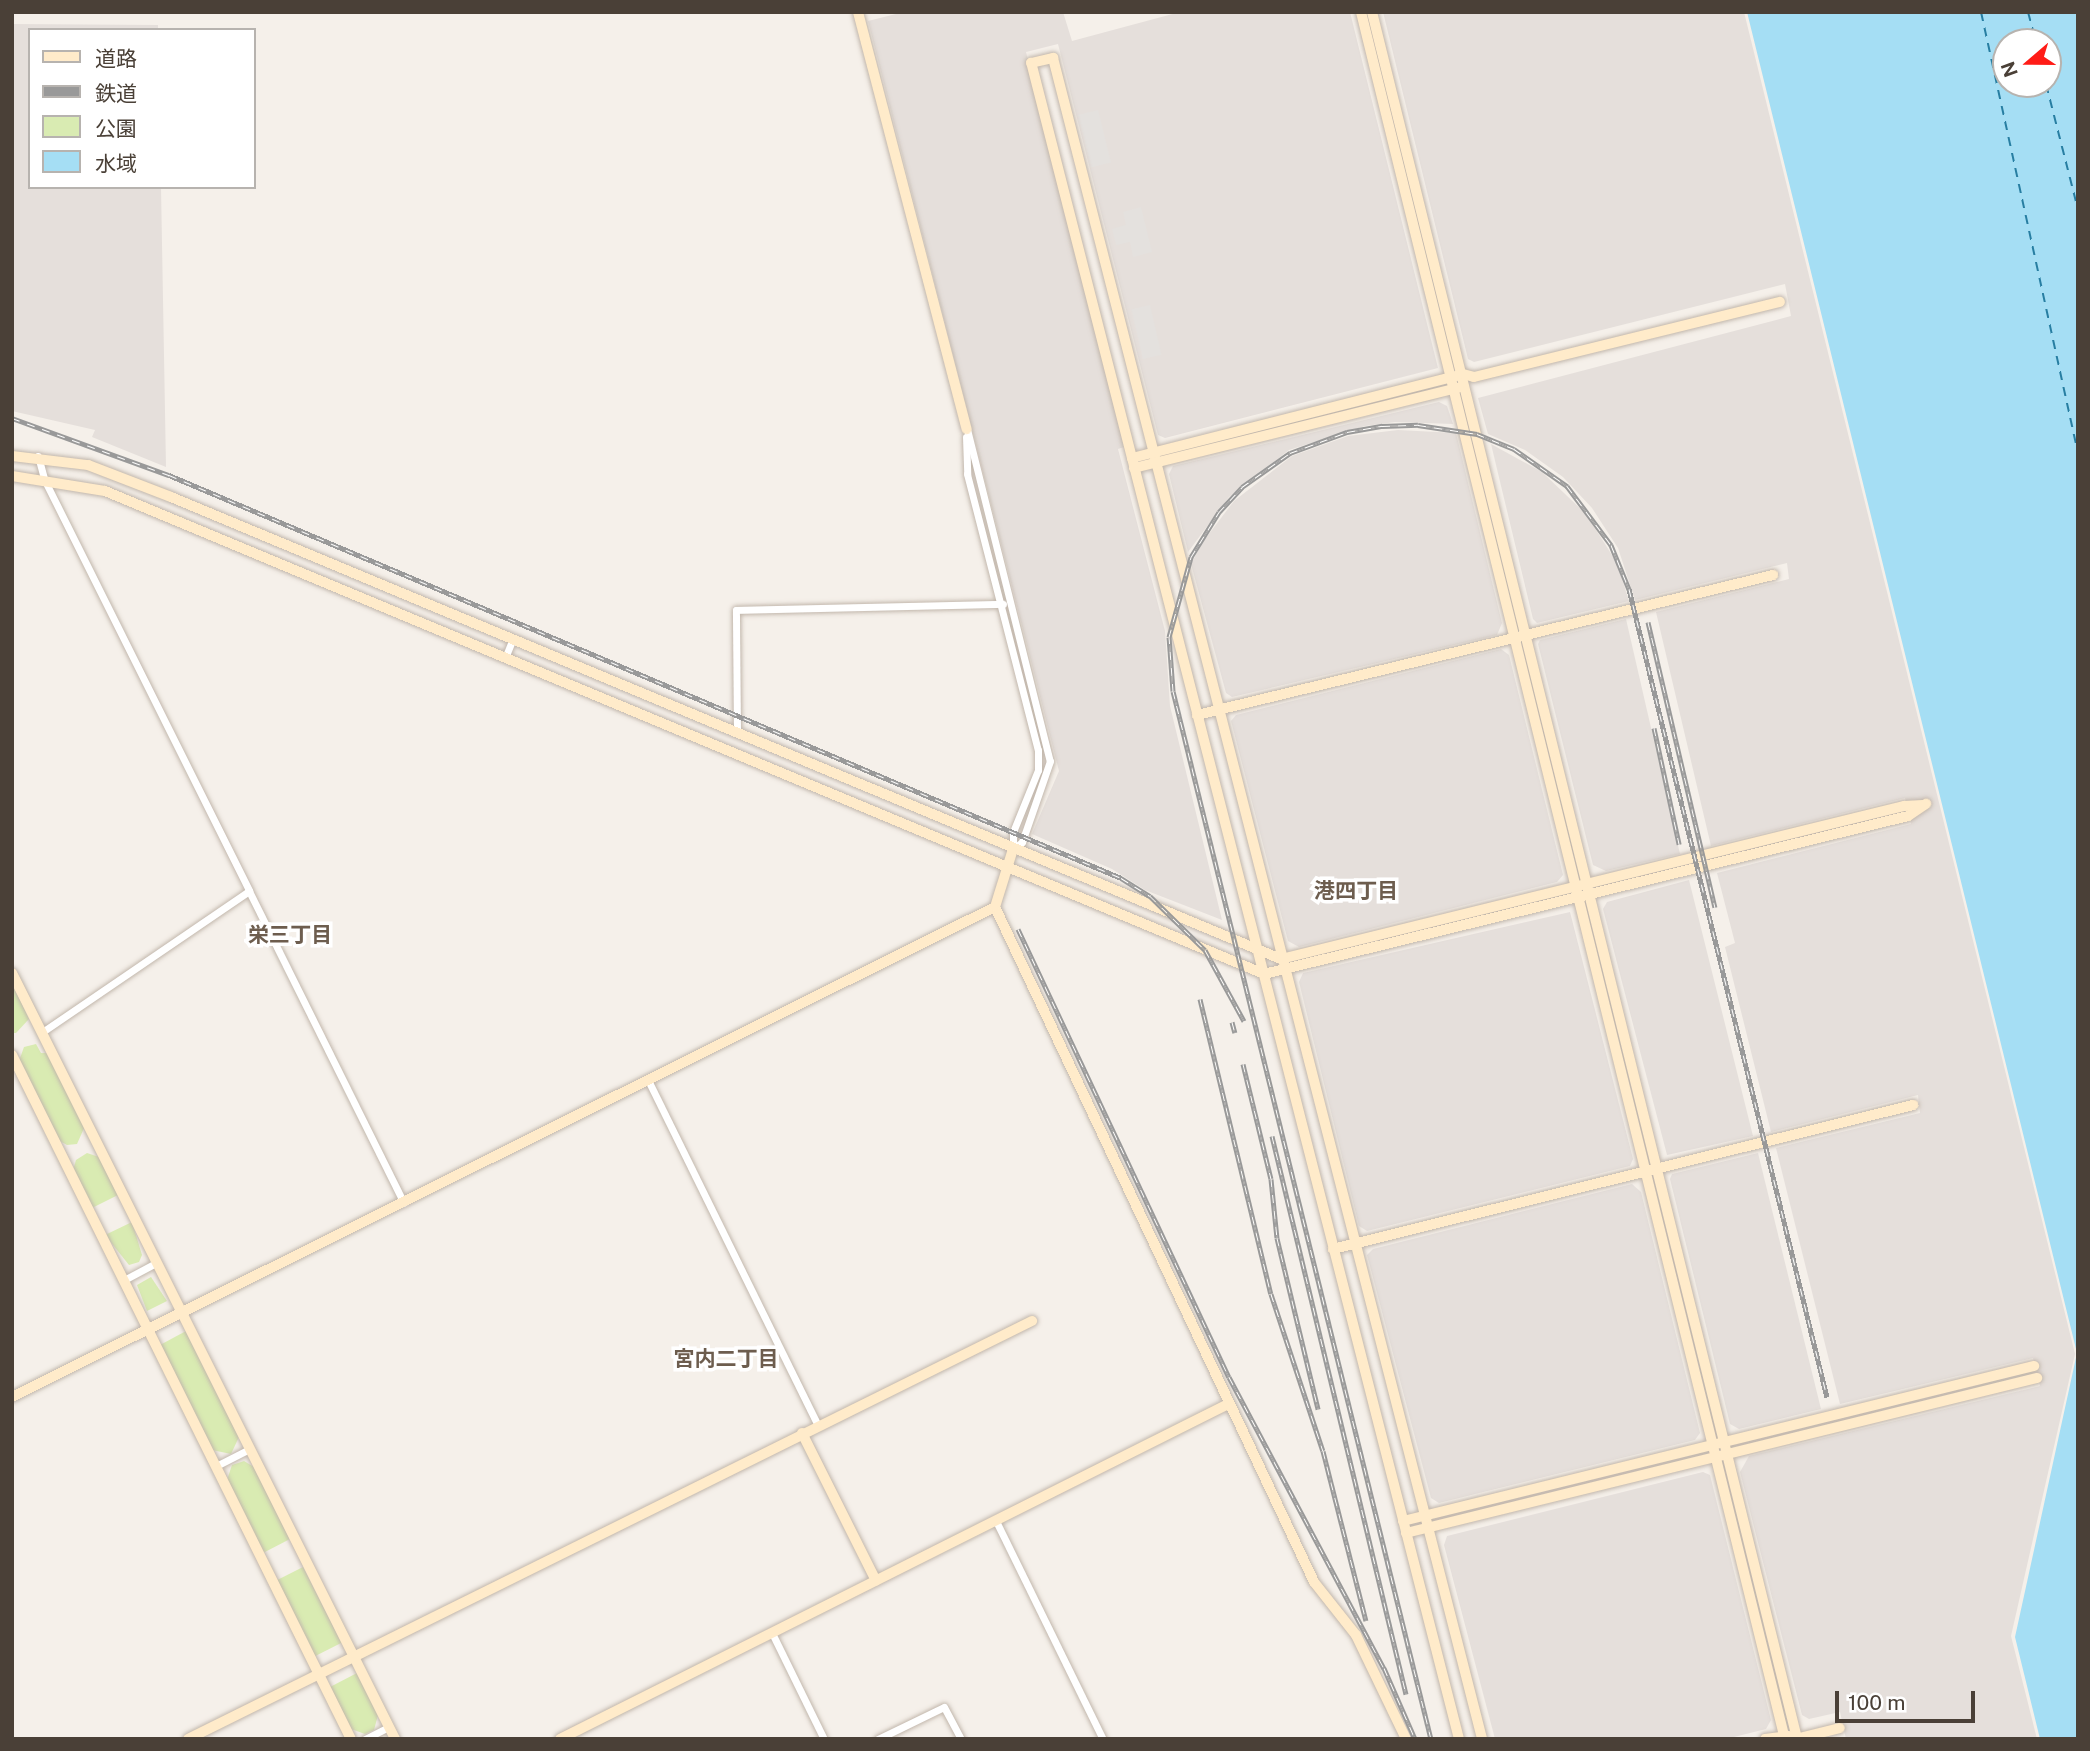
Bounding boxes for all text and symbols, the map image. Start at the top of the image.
legend [28,28,256,189]
north arrow [1992,28,2062,98]
text: 道路 [95,46,137,71]
text: N [1996,59,2022,80]
text: 鉄道 [95,81,137,106]
text: 公園 [95,116,137,141]
text: 水域 [95,151,137,176]
district label: 港四丁目 [1314,878,1398,904]
district label: 栄三丁目 [248,922,332,948]
district label: 宮内二丁目 [674,1346,778,1372]
scale bar [1838,1678,1978,1722]
text: 100 m [1848,1690,1905,1715]

